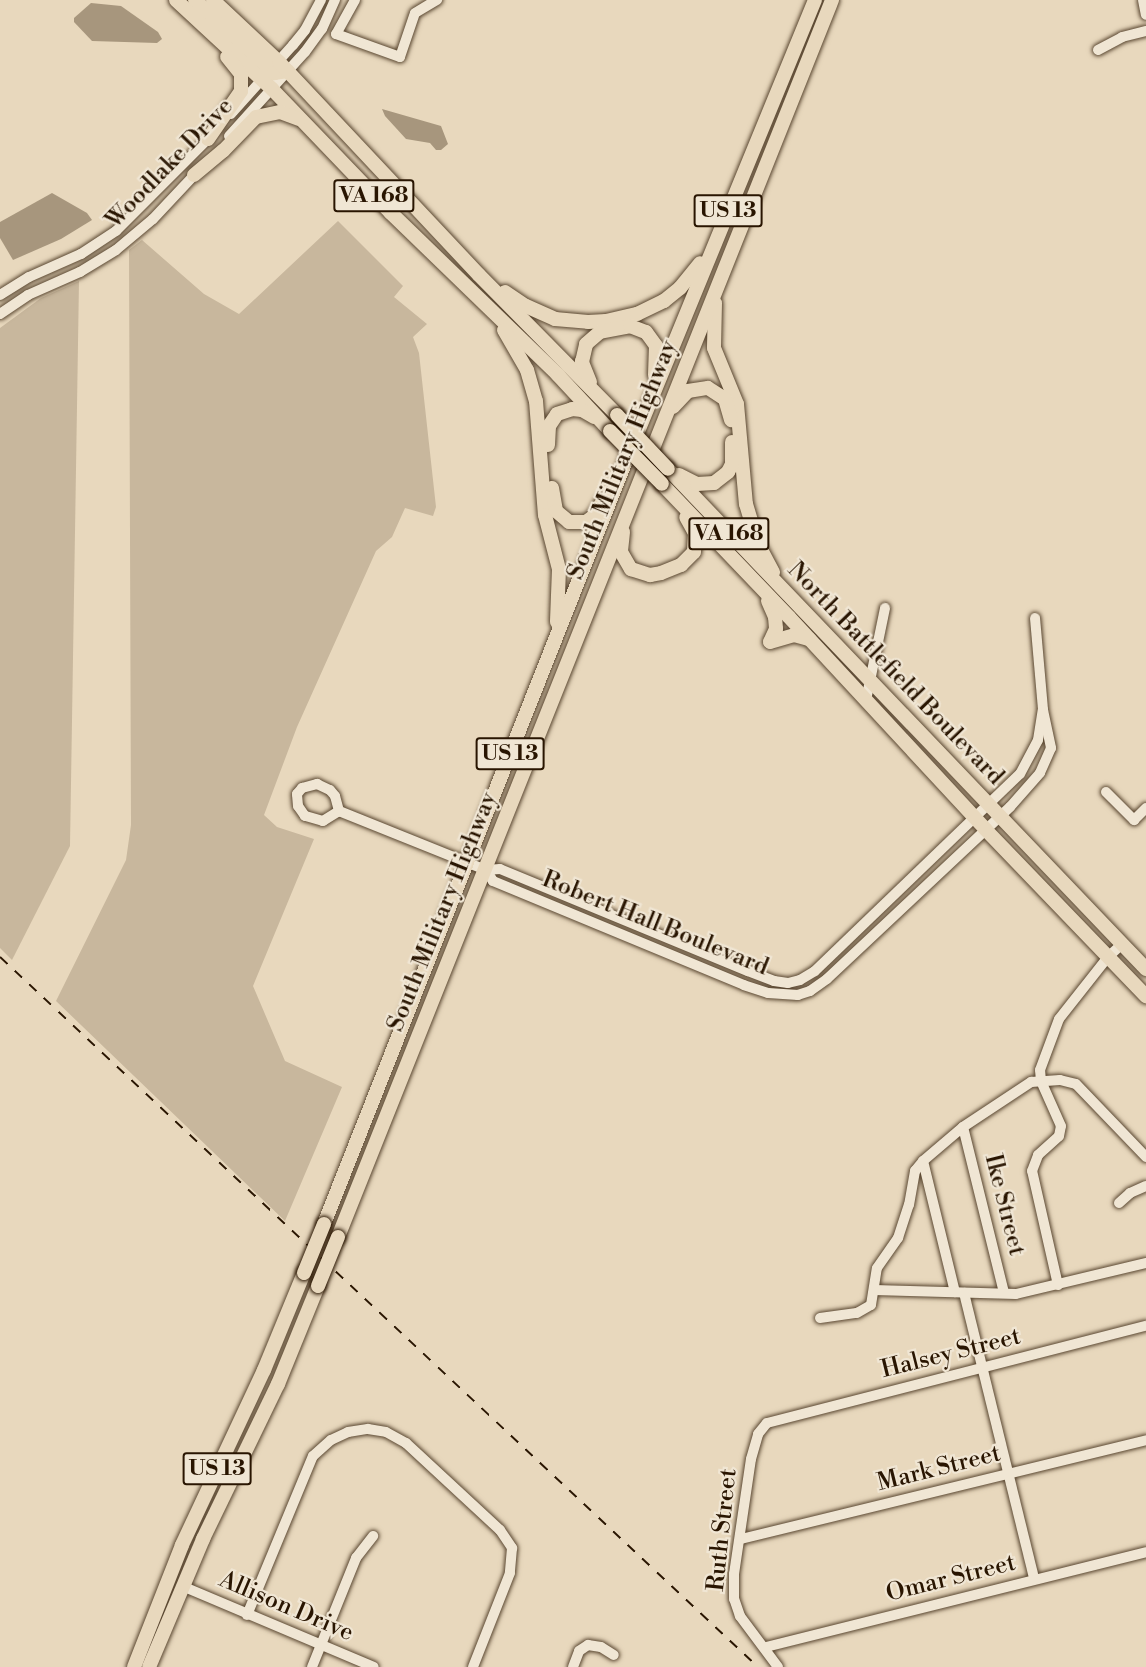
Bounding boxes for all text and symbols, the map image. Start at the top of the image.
street label: Woodlake Drive [100,93,240,235]
road number: VA 168 [332,177,416,215]
road number: US 13 [694,192,762,230]
street label: South Military Highway [562,336,684,584]
road number: VA 168 [687,515,771,553]
street label: North Battlefield Boulevard [781,556,1009,792]
road number: US 13 [476,735,544,773]
street label: South Military Highway [382,788,504,1036]
street label: Robert Hall Boulevard [538,865,772,983]
street label: Ike Street [977,1151,1031,1259]
street label: Halsey Street [878,1323,1024,1385]
street label: Mark Street [874,1440,1004,1498]
road number: US 13 [182,1450,252,1488]
street label: Ruth Street [702,1467,744,1593]
street label: Omar Street [883,1549,1019,1609]
street label: Allison Drive [215,1566,357,1648]

